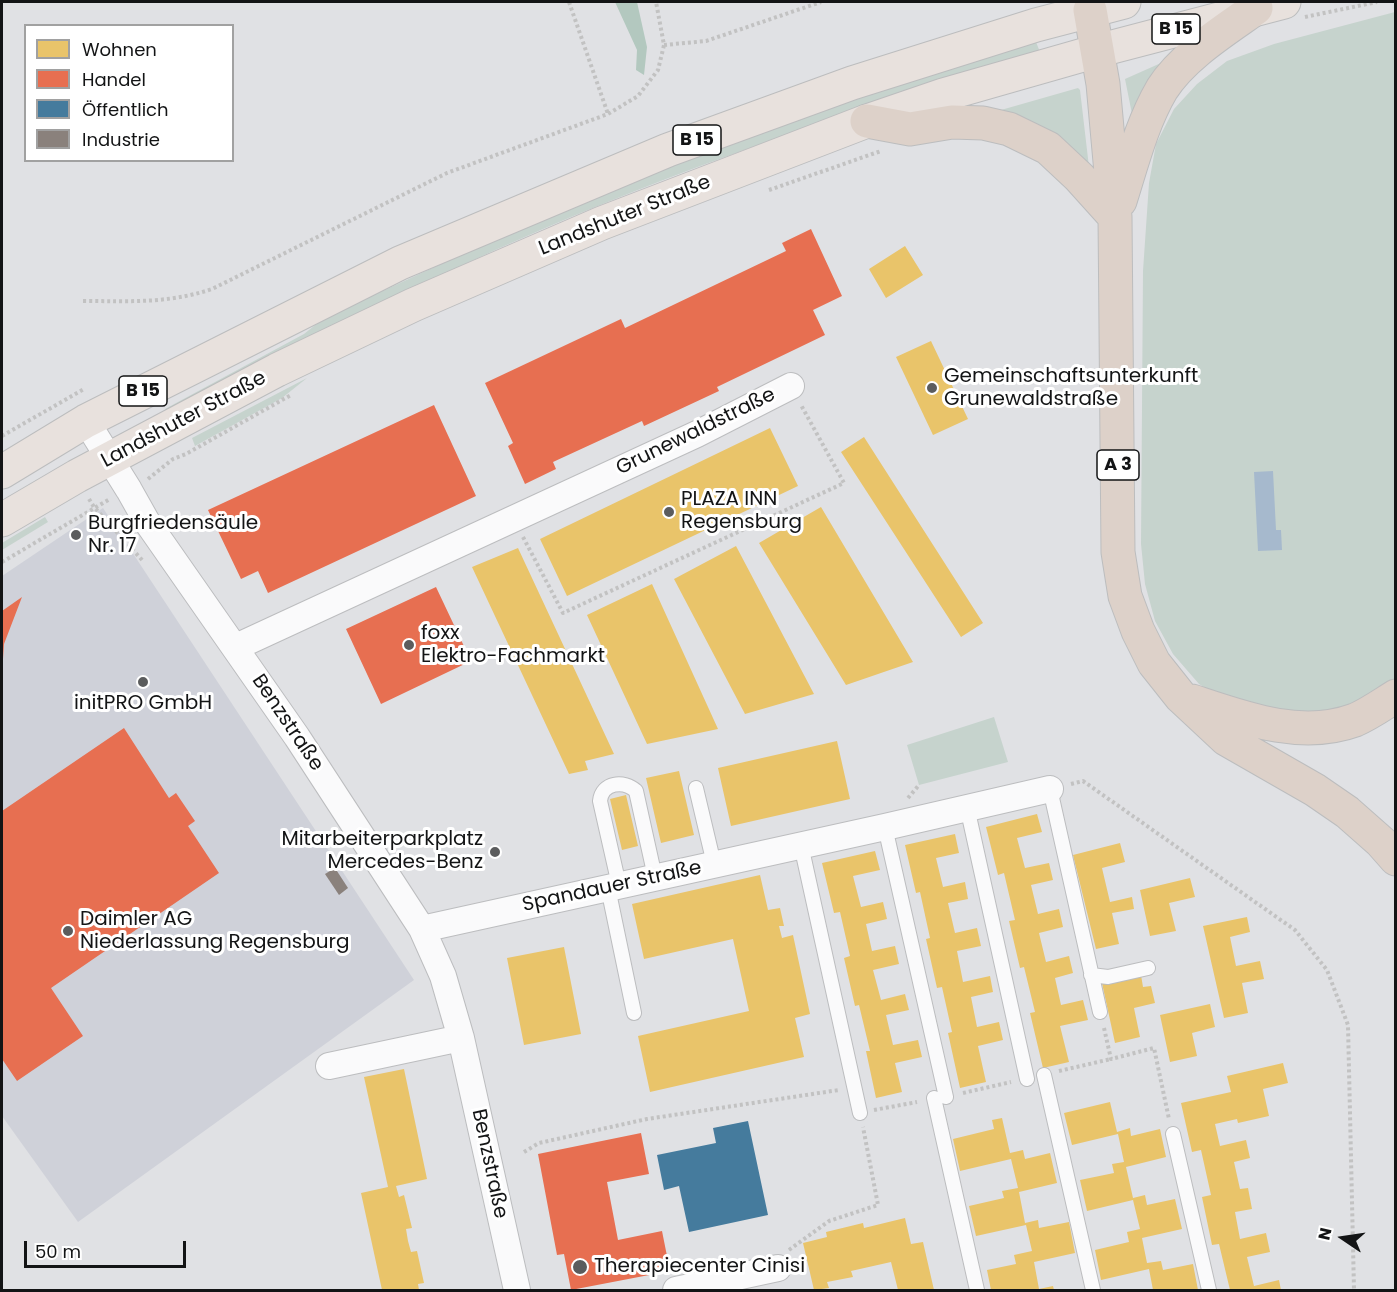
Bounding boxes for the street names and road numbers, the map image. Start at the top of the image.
road number: B 15 [1152,14,1200,44]
road number: B 15 [673,125,721,155]
street label: Landshuter Straße [536,171,714,261]
street label: Landshuter Straße [98,366,270,474]
road number: B 15 [119,376,167,406]
street label: Grunewaldstraße [612,383,780,481]
road number: A 3 [1097,450,1139,480]
street label: Benzstraße [246,670,328,776]
street label: Spandauer Straße [520,856,704,918]
street label: Benzstraße [466,1107,512,1221]

